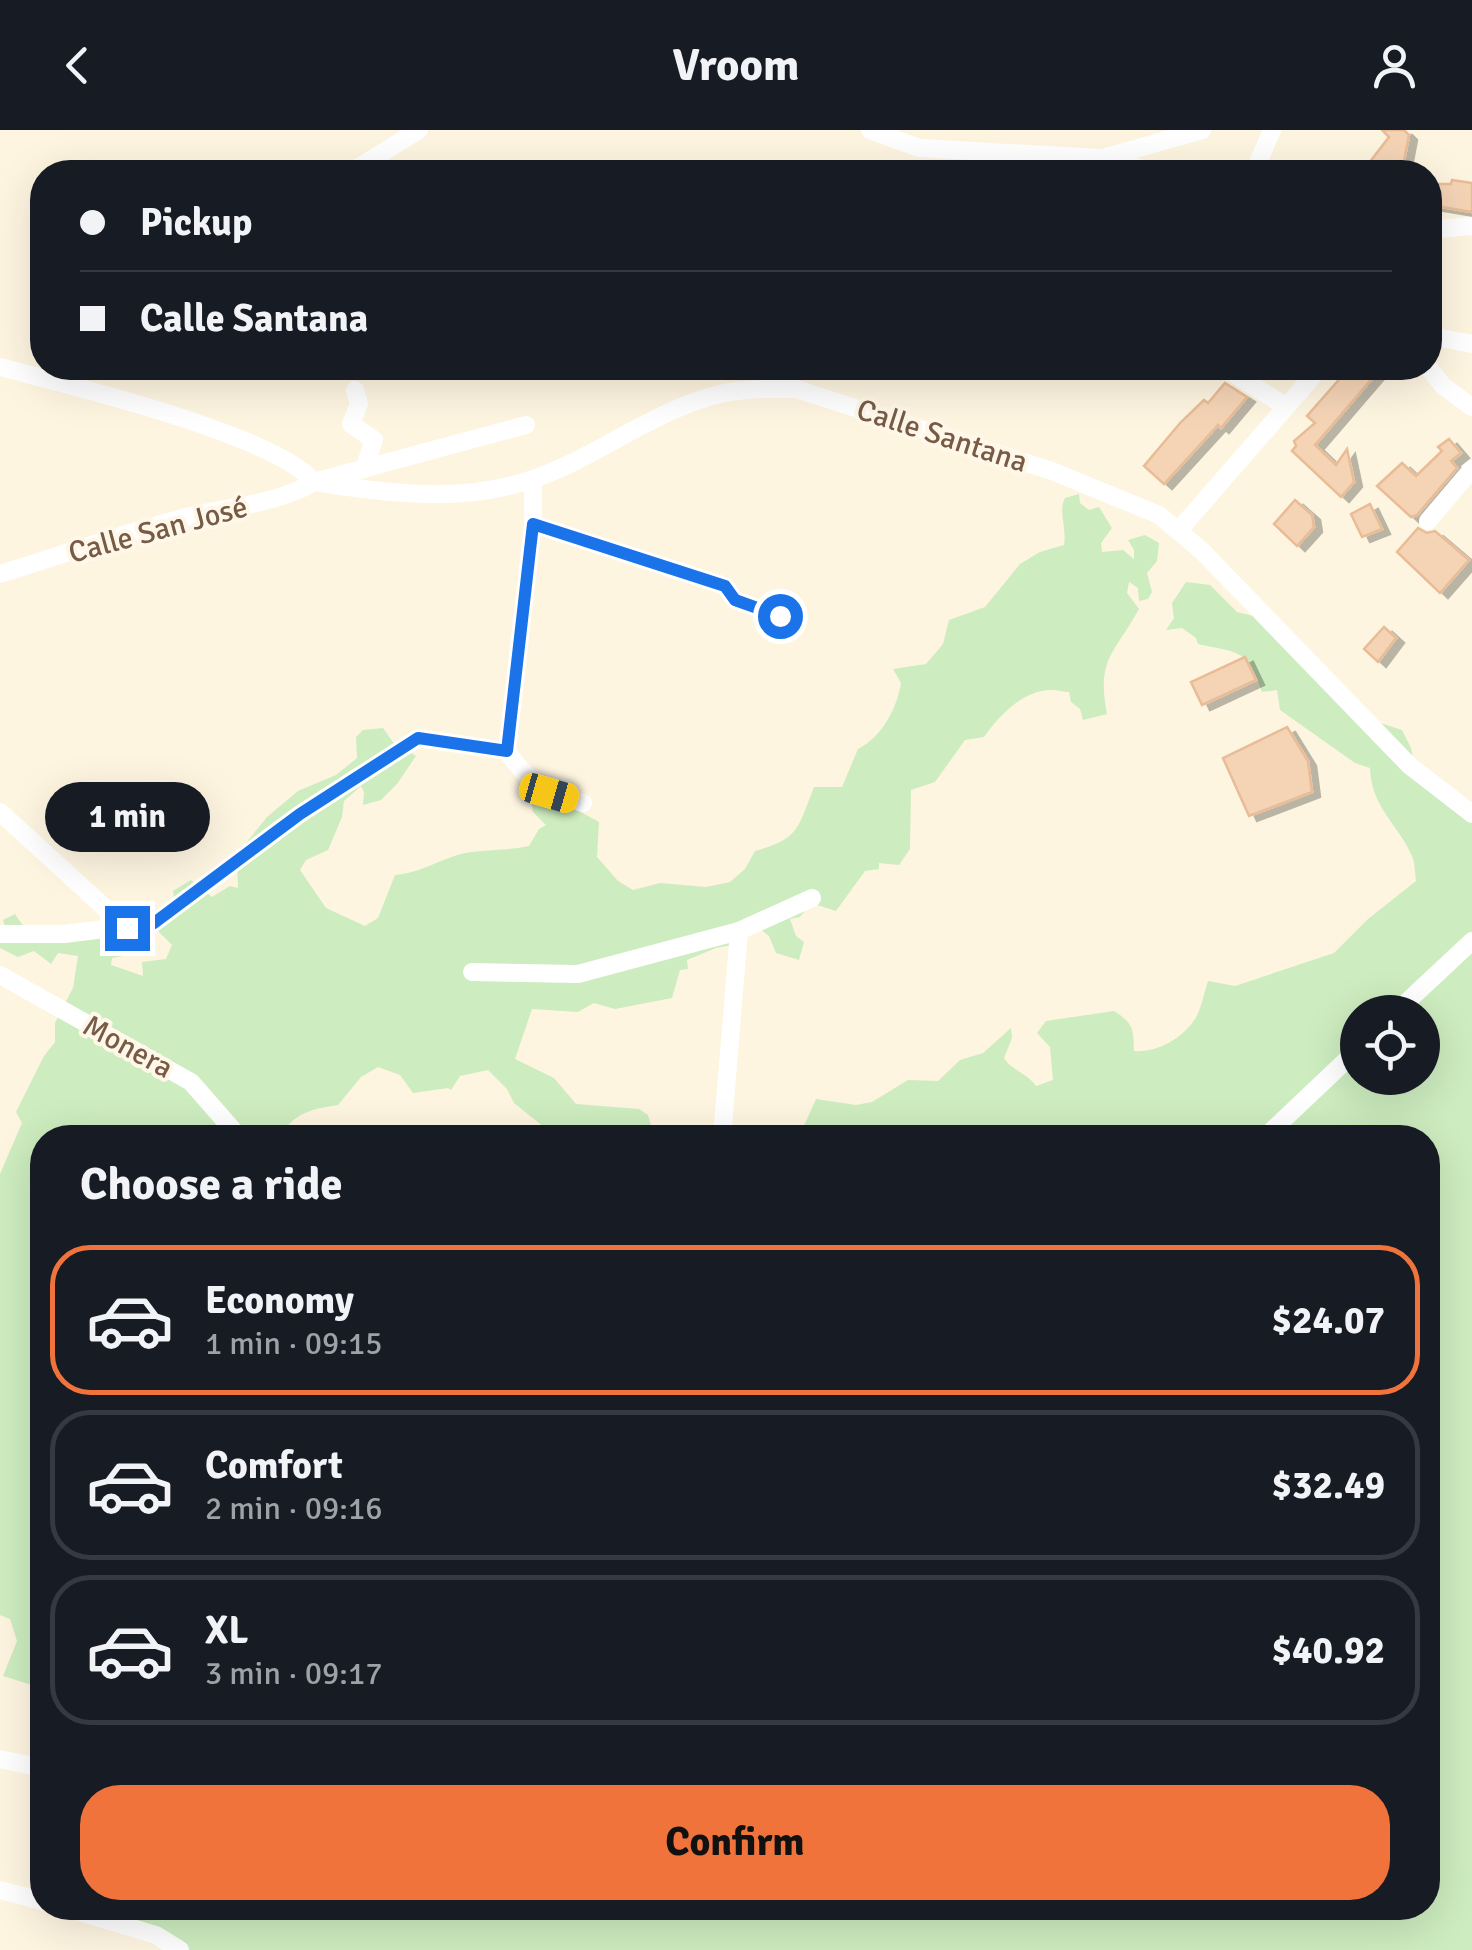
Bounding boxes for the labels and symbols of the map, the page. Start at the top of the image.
street label: Calle Santana [852,391,1032,481]
street label: Calle San José [64,488,252,572]
route start [758,594,803,639]
car [516,770,582,816]
callout: 1 min [44,783,210,853]
route end [105,906,150,951]
street label: Monera [77,1007,179,1087]

